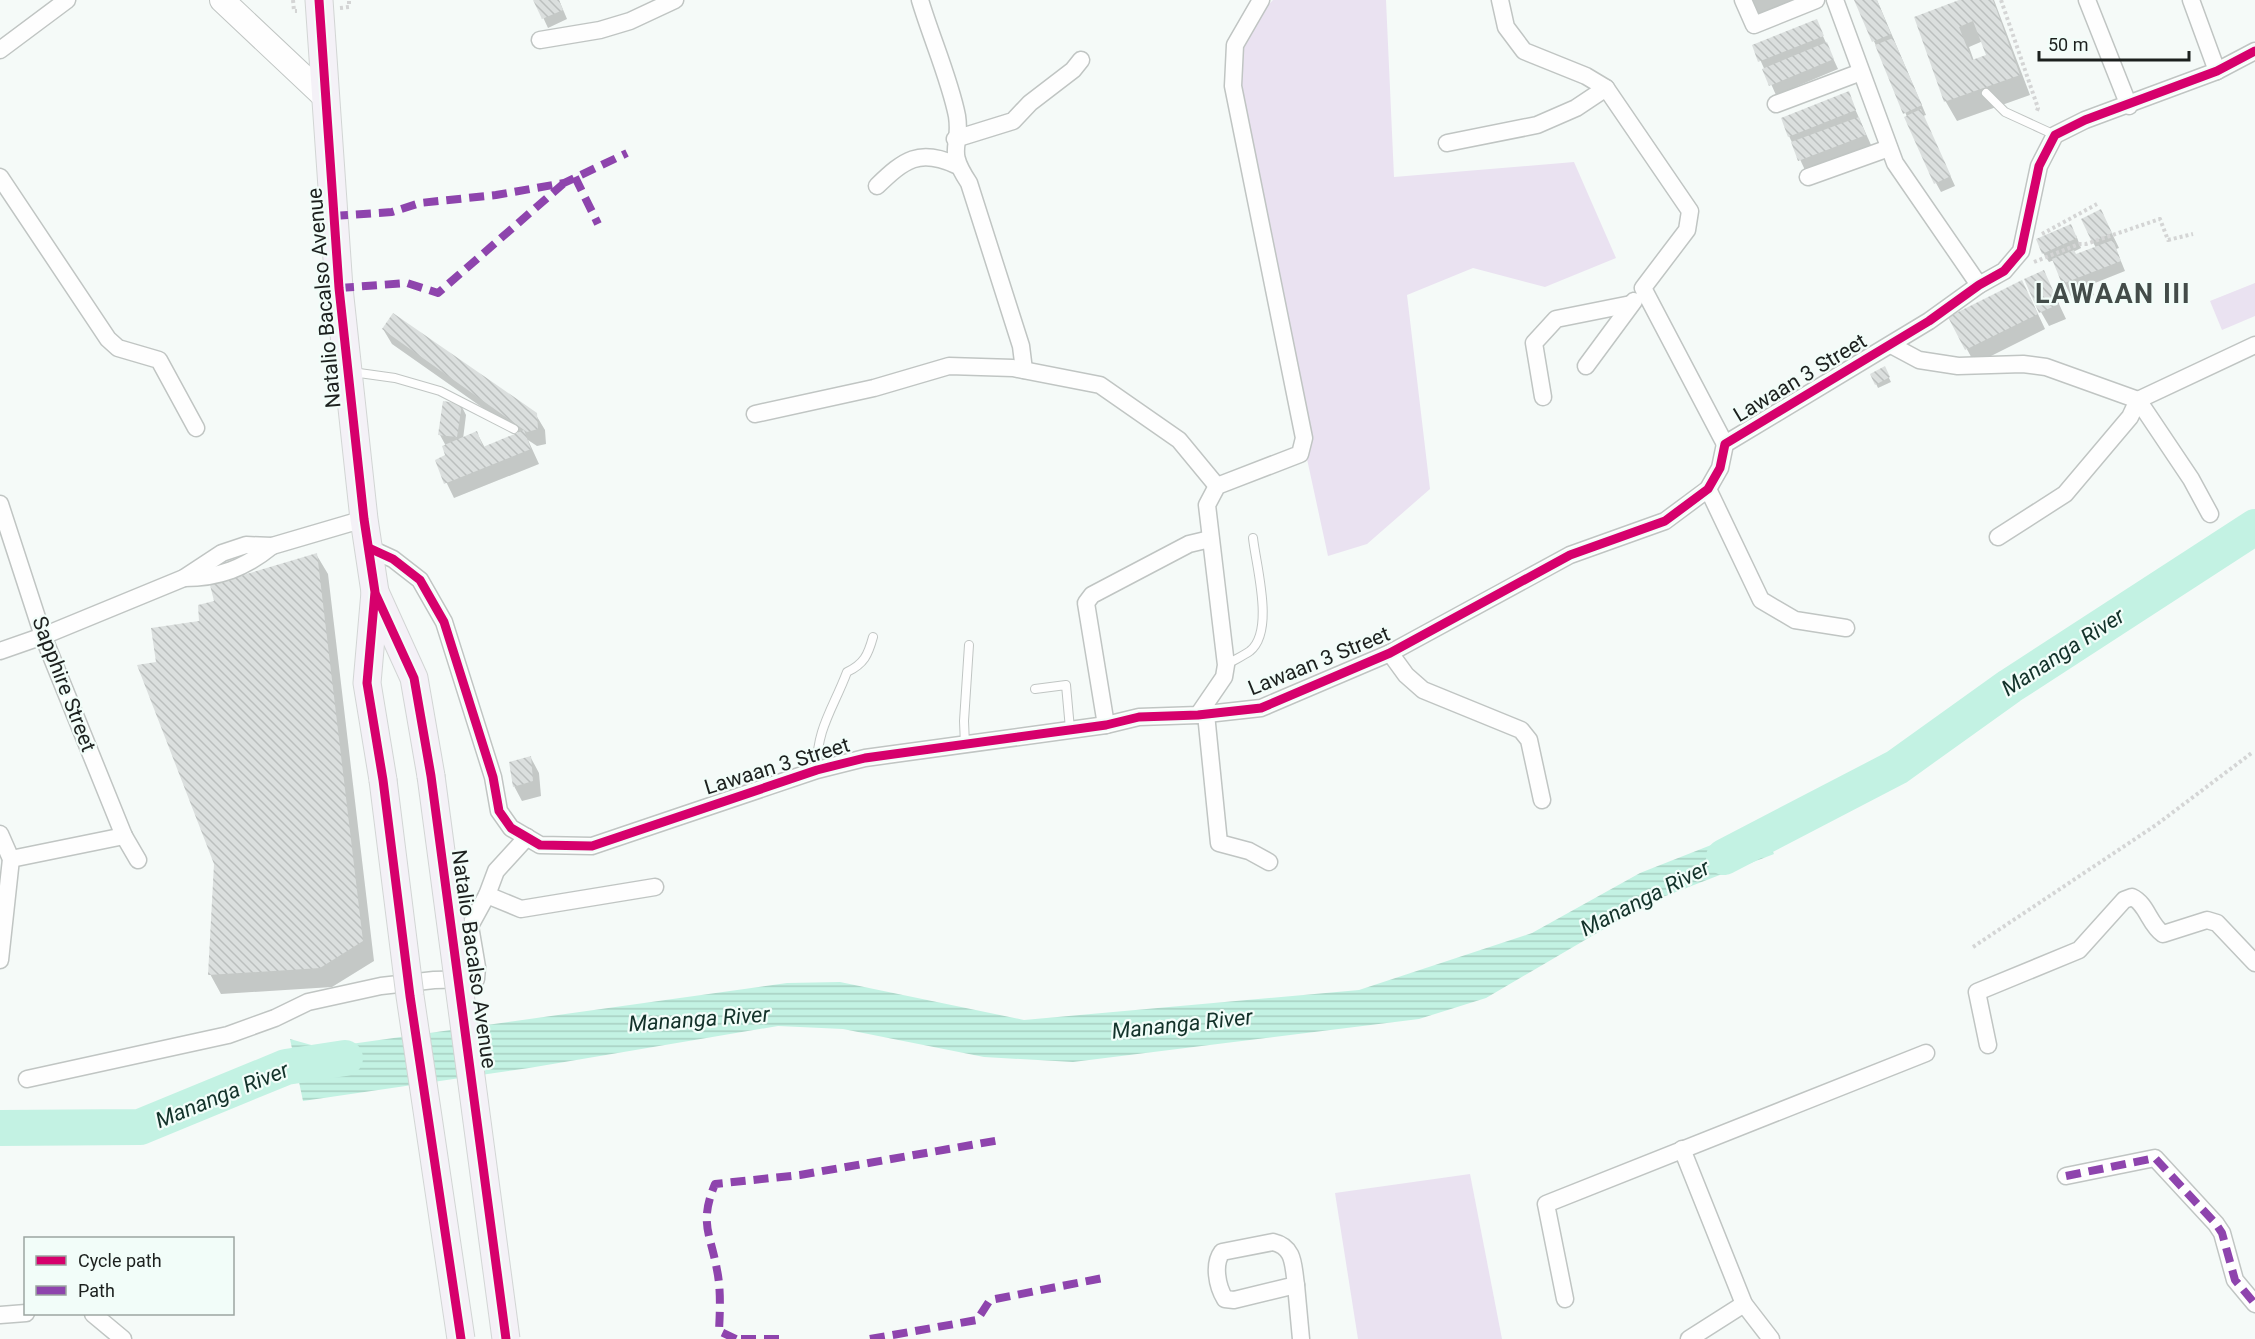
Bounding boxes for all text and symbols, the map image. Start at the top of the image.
scale bar [2039,24,2189,62]
text: 50 m [2048,34,2088,55]
street label: Natalio Bacalso Avenue [302,187,346,409]
district label: LAWAAN III [2035,278,2191,310]
street label: Lawaan 3 Street [1729,329,1871,427]
water label: Mananga River [1997,603,2130,701]
street label: Sapphire Street [27,613,101,755]
street label: Lawaan 3 Street [1245,622,1393,700]
street label: Lawaan 3 Street [701,732,853,799]
street label: Natalio Bacalso Avenue [447,848,501,1070]
water label: Mananga River [1576,854,1714,941]
water label: Mananga River [628,1002,771,1036]
water label: Mananga River [1110,1004,1254,1044]
water label: Mananga River [152,1057,293,1133]
legend [24,1237,234,1315]
text: Cycle path [78,1250,162,1271]
text: Path [78,1280,115,1301]

